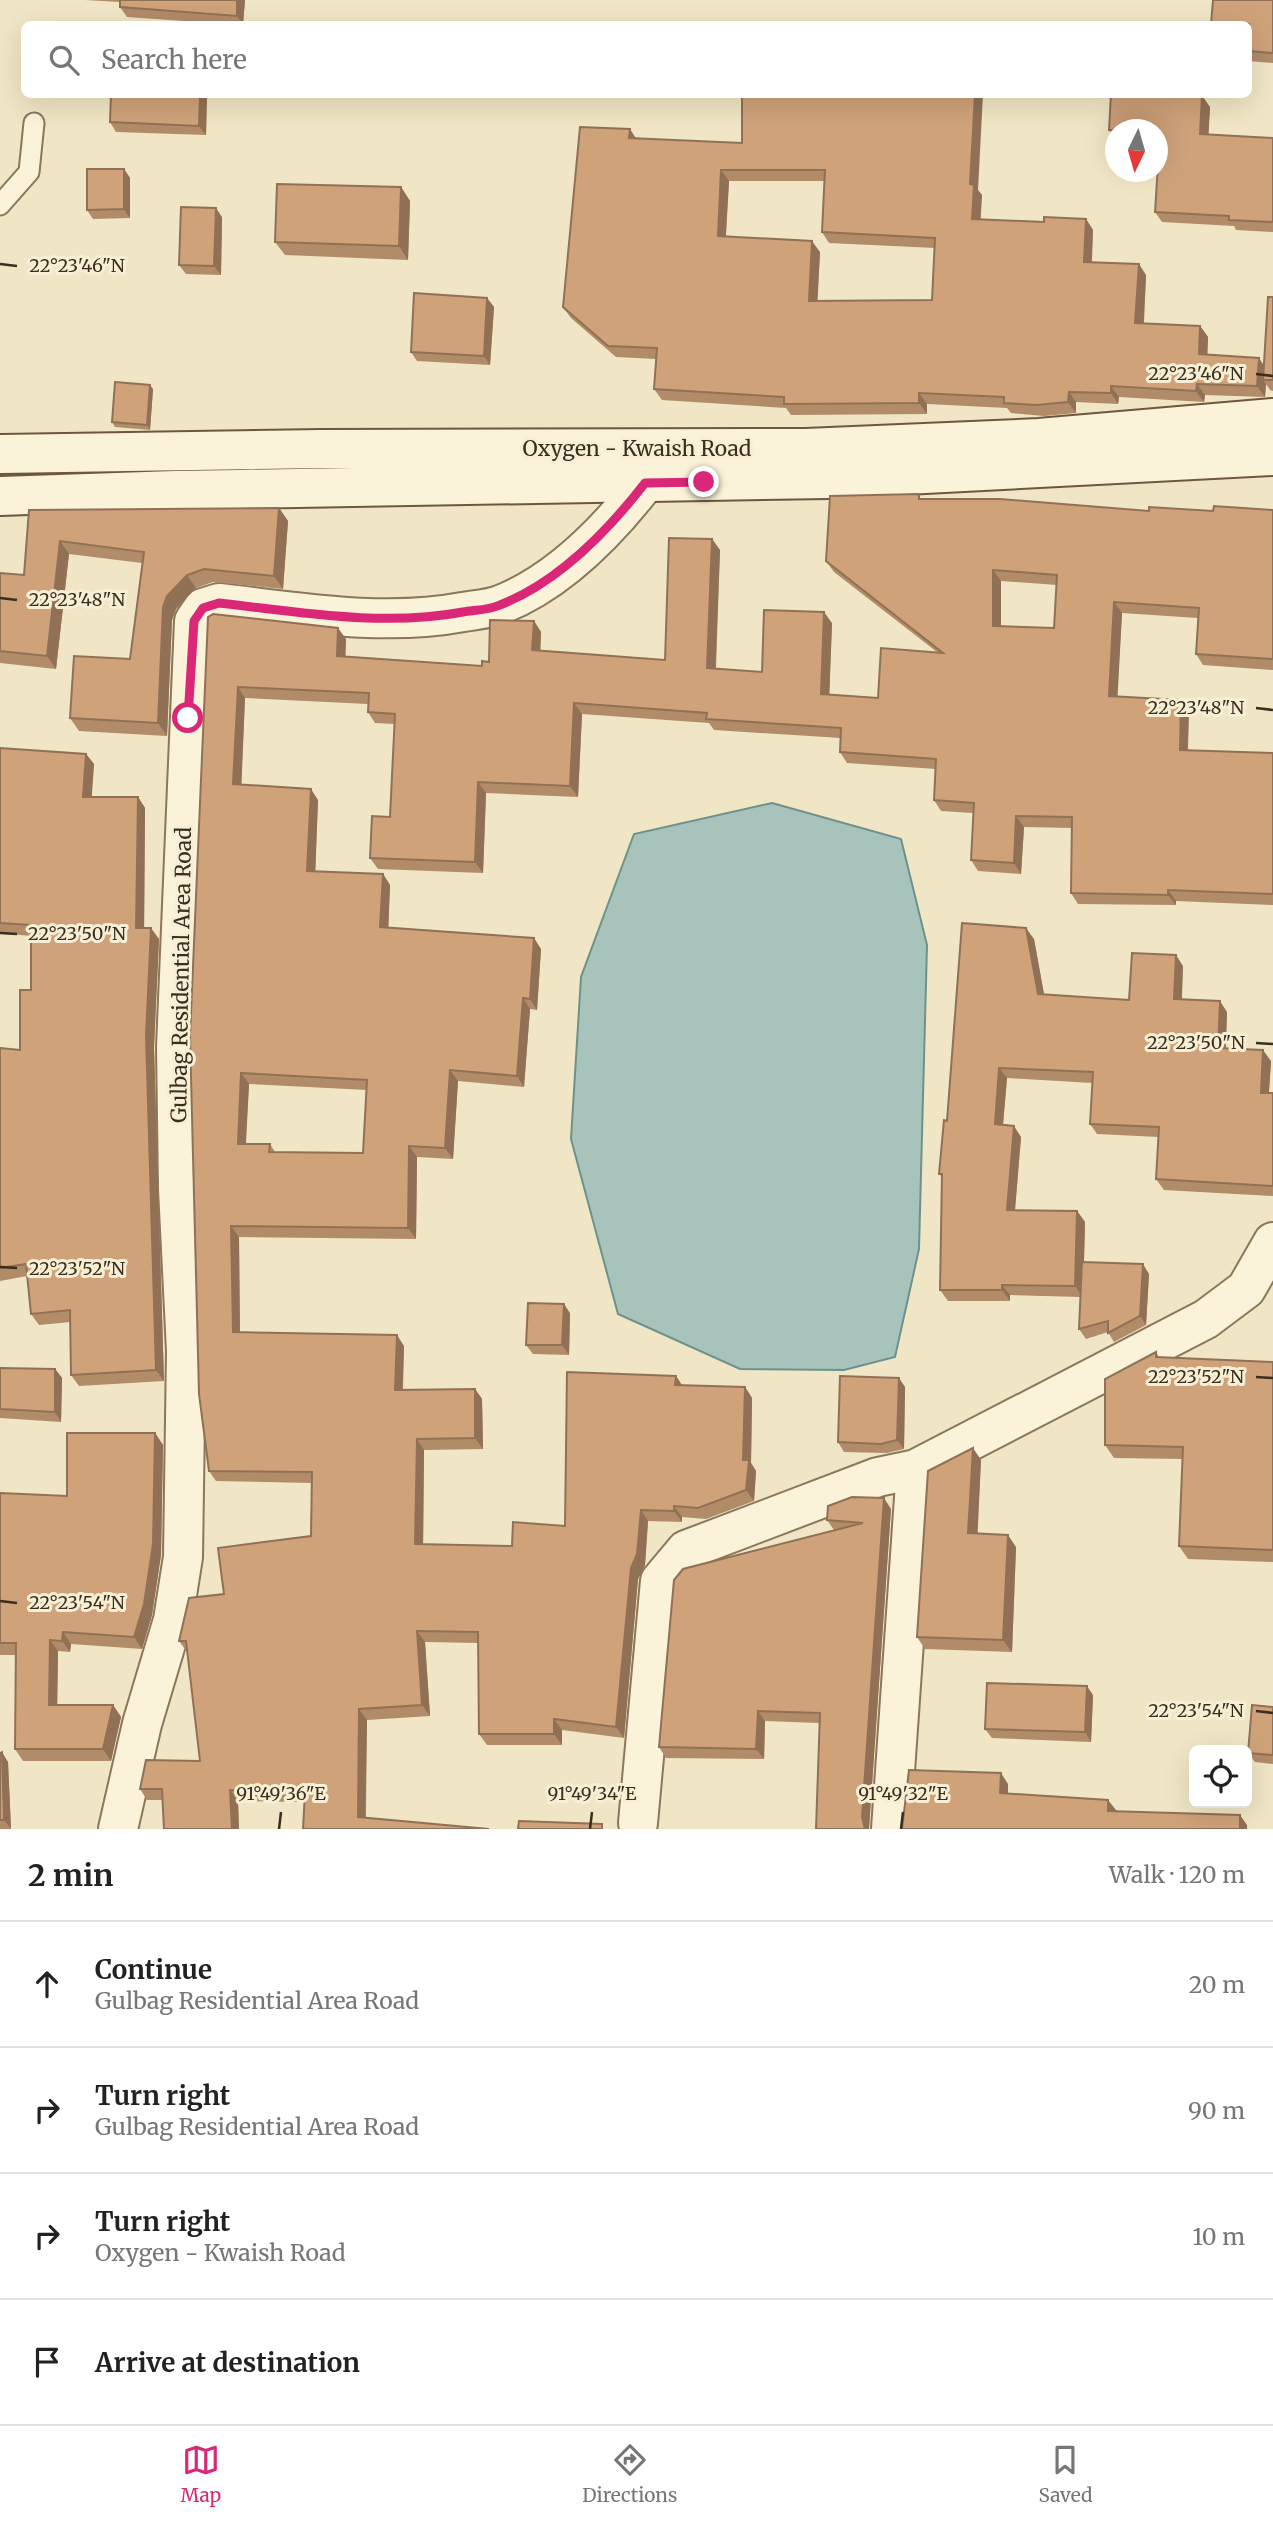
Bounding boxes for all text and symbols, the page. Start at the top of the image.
search box [21,21,1252,98]
icon: search [45,41,83,79]
text: Search here [101,43,247,76]
north arrow [1105,119,1168,182]
text: 22°23'46"N [29,254,125,277]
text: 22°23'46"N [1148,362,1244,385]
street label: Oxygen - Kwaish Road [523,435,752,462]
route end [688,466,719,497]
text: 22°23'48"N [29,588,125,611]
text: 22°23'48"N [1148,696,1244,719]
route start [172,702,203,733]
street label: Gulbag Residential Area Road [165,826,197,1123]
text: 22°23'50"N [28,922,126,945]
text: 22°23'50"N [1147,1031,1245,1054]
text: 22°23'52"N [29,1257,125,1280]
text: 22°23'52"N [1148,1365,1244,1388]
text: 22°23'54"N [29,1591,125,1614]
text: 22°23'54"N [1148,1699,1244,1722]
map controls [1189,1745,1252,1808]
button: locate [1189,1745,1252,1808]
text: 91°49'36"E [236,1782,326,1805]
text: 91°49'34"E [547,1782,637,1805]
text: 91°49'32"E [858,1782,948,1805]
text: 2 min [28,1856,113,1894]
text: Walk · 120 m [1109,1860,1245,1889]
text: Continue [95,1953,212,1986]
icon: ahead [28,1965,66,2003]
text: 20 m [1189,1970,1245,1999]
text: Gulbag Residential Area Road [95,1986,419,2015]
text: Turn right [95,2079,230,2112]
icon: right [28,2091,66,2129]
text: 90 m [1188,2096,1245,2125]
text: Gulbag Residential Area Road [95,2112,419,2141]
text: Turn right [95,2205,230,2238]
icon: right [28,2217,66,2255]
text: 10 m [1192,2222,1245,2251]
text: Oxygen - Kwaish Road [95,2238,346,2267]
icon: arrive [28,2343,66,2381]
text: Arrive at destination [95,2346,360,2379]
tab: Map [181,2441,221,2507]
tab: Directions [582,2441,677,2507]
tab: Saved [1039,2441,1092,2507]

